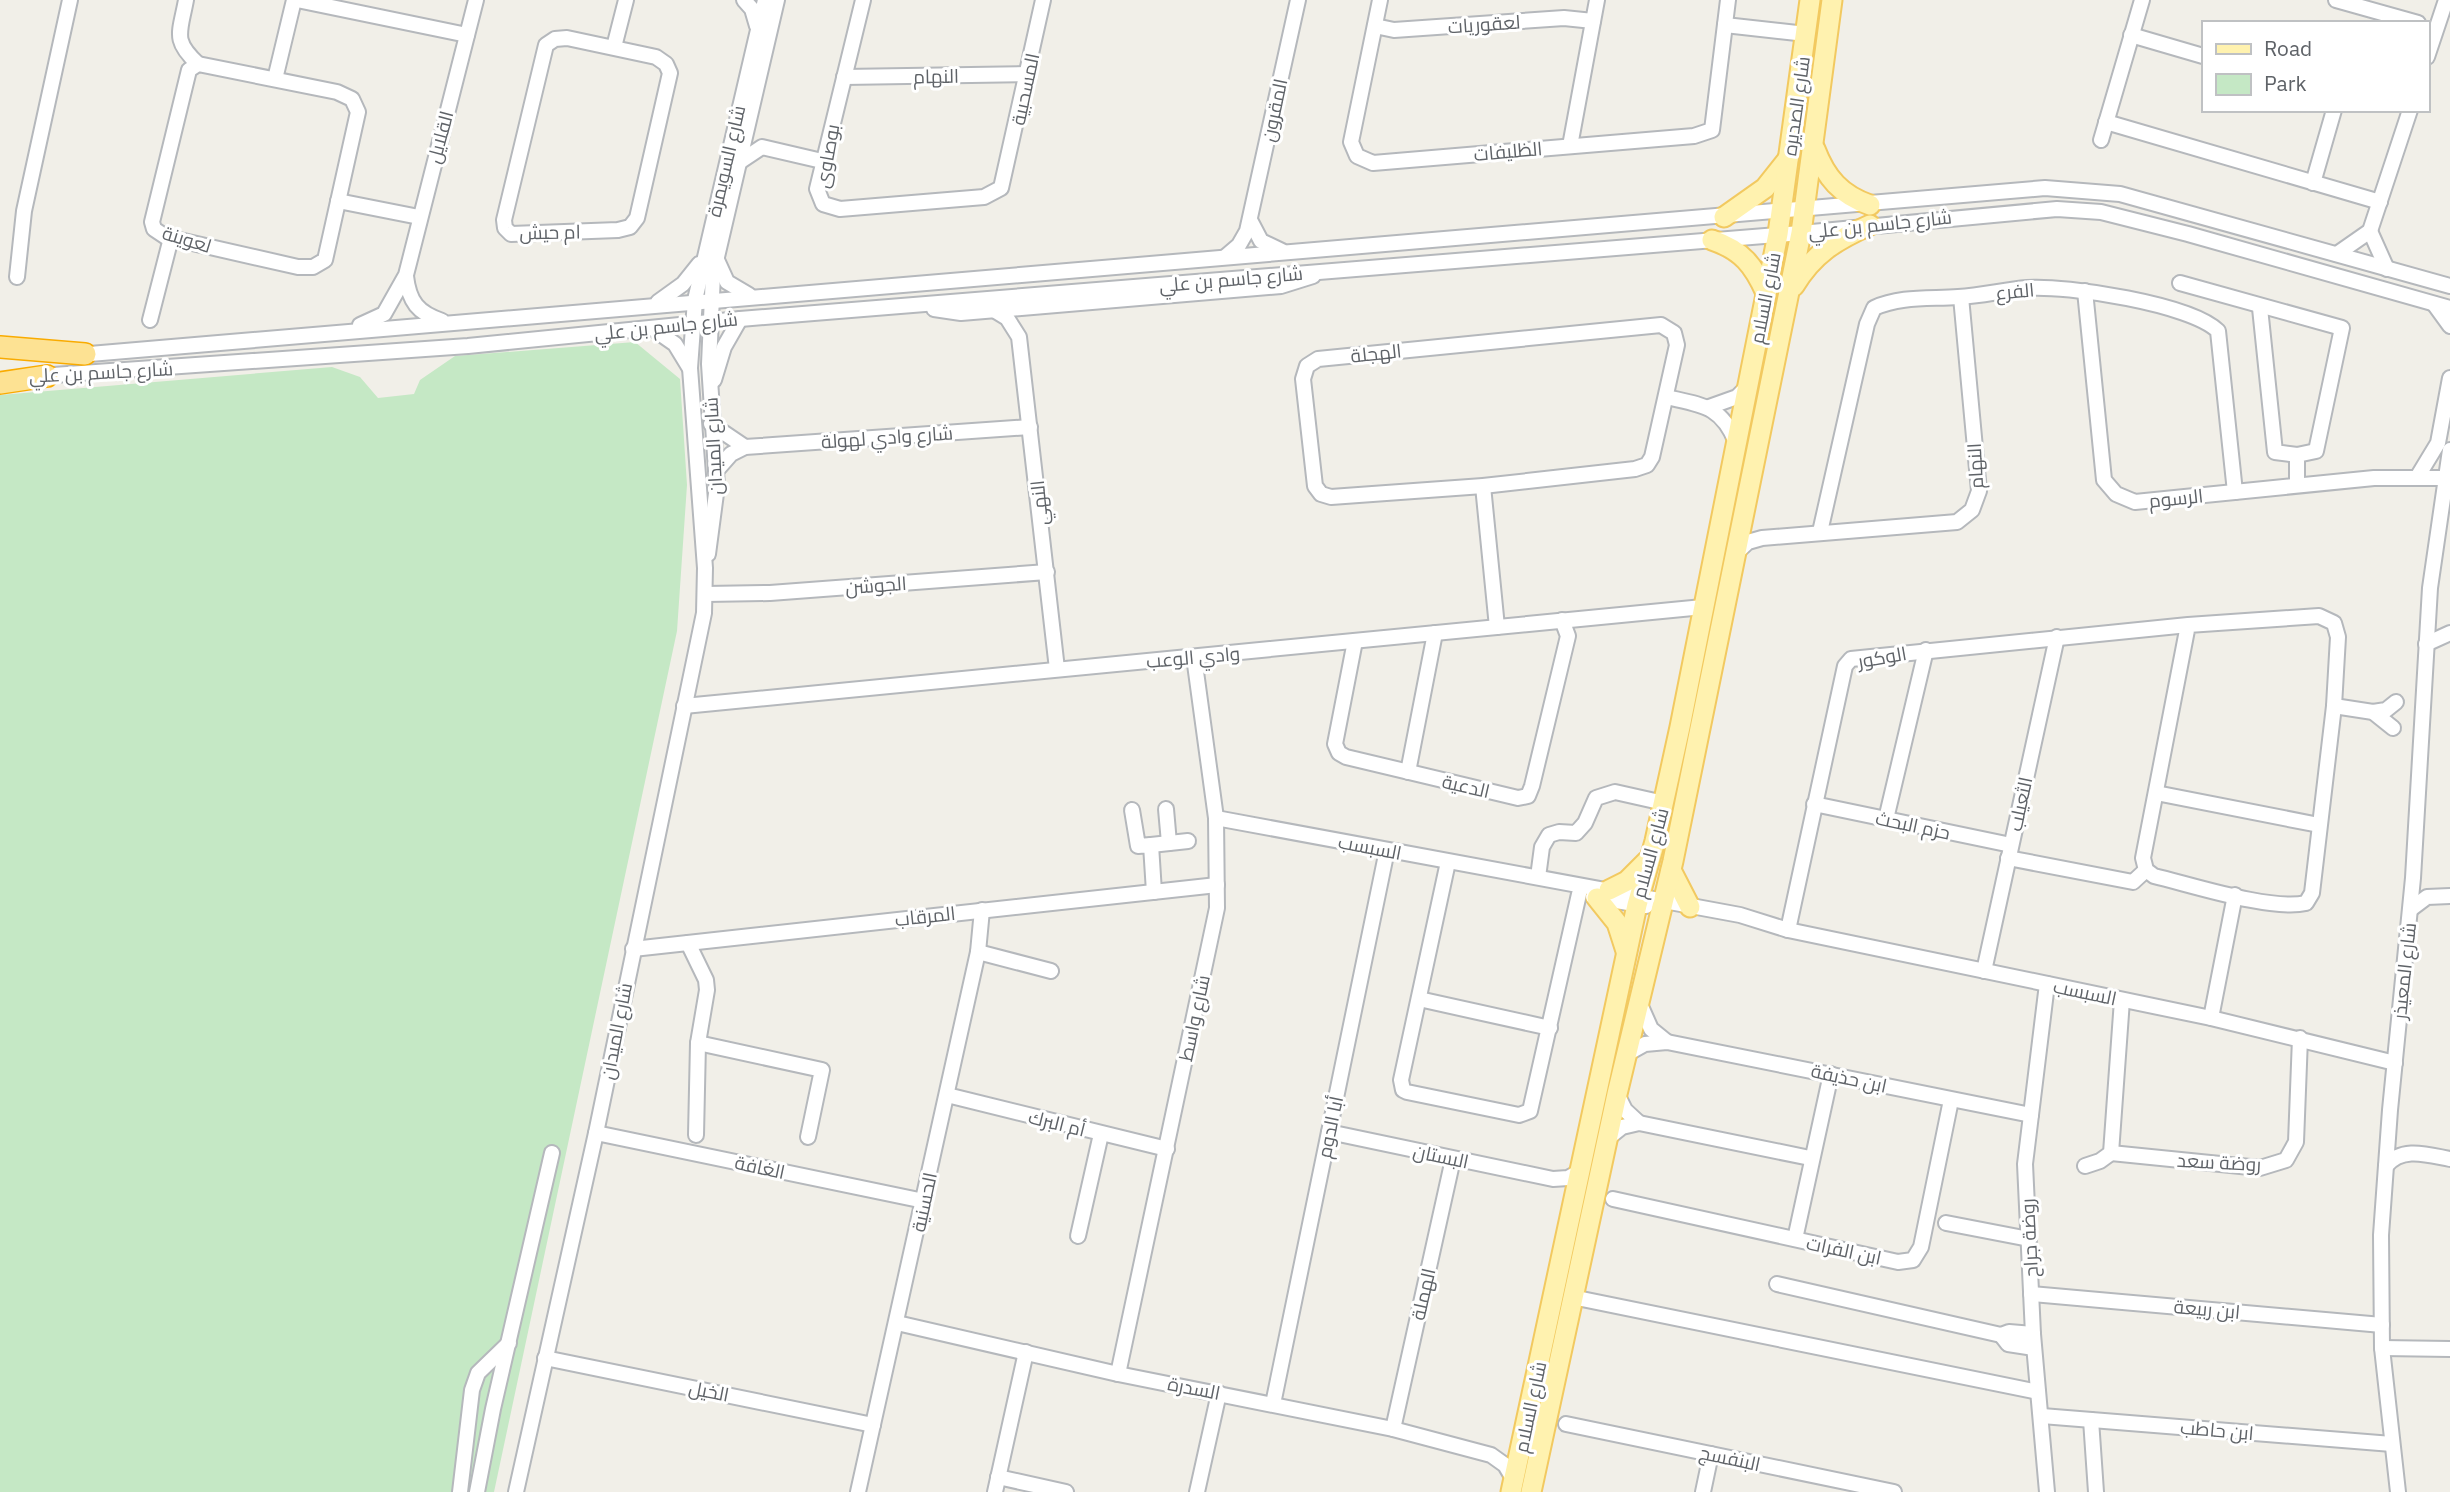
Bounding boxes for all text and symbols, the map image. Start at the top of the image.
street label: لعقوريات [1447,9,1521,39]
legend [2202,21,2429,112]
text: Road [2264,34,2312,62]
street label: المسحبية [1006,51,1044,127]
street label: شارع الصديره [1777,55,1817,157]
street label: النهام [913,64,959,90]
text: Park [2264,69,2307,97]
street label: المقرون [1256,76,1292,144]
street label: شارع السويمرة [702,103,752,220]
street label: القلايل [421,108,459,166]
street label: بوصاوى [810,122,844,190]
street label: الظليفات [1473,136,1543,166]
street label: شارع جاسم بن علي [1807,205,1953,246]
street label: ام حيش [519,219,581,247]
street label: لعوينة [160,220,214,258]
street label: شارع السلام [1744,250,1788,346]
street label: شارع جاسم بن علي [1158,261,1304,300]
street label: الفرع [1995,277,2035,307]
street label: شارع جاسم بن علي [593,307,739,348]
street label: الهجلة [1349,338,1403,368]
street label: شارع جاسم بن علي [28,356,174,391]
street label: شارع الميدان [698,396,730,496]
street label: شارع وادي لهولة [820,420,954,457]
street label: النهام [1962,442,1990,490]
street label: النهي [1025,479,1056,527]
street label: الرسوم [2148,483,2205,515]
street label: الجوشن [845,571,907,599]
street label: وادي الوعب [1145,641,1241,676]
street label: الوكور [1855,641,1908,673]
street label: الدعية [1440,769,1492,803]
street label: الثعيلب [2003,775,2037,833]
street label: شارع السلام [1626,805,1676,901]
street label: حزم البحث [1873,805,1952,847]
street label: السبسب [1336,829,1404,865]
street label: المرقاب [893,901,957,931]
street label: شارع المعيذر [2387,921,2423,1022]
street label: شارع واسط [1173,973,1217,1064]
street label: السبسب [2051,974,2119,1010]
street label: شارع الميدان [595,981,639,1082]
street label: ابن حذيفة [1809,1058,1889,1098]
street label: أبا الدوم [1312,1094,1350,1161]
street label: أم البرك [1025,1104,1088,1144]
street label: البستان [1411,1138,1471,1174]
street label: روضة سعد [2176,1148,2262,1176]
street label: الغافة [733,1150,787,1184]
street label: الحسنية [906,1170,942,1234]
street label: روضة جراح [2015,1198,2045,1278]
street label: ابن الفرات [1804,1230,1884,1270]
street label: الهملة [1405,1266,1441,1322]
street label: ابن ربيعة [2173,1294,2241,1324]
street label: شارع السلام [1509,1359,1553,1455]
street label: السدرة [1166,1371,1222,1405]
street label: الخيل [687,1375,731,1407]
street label: ابن حاطب [2179,1415,2255,1445]
street label: البنفسج [1697,1440,1763,1478]

